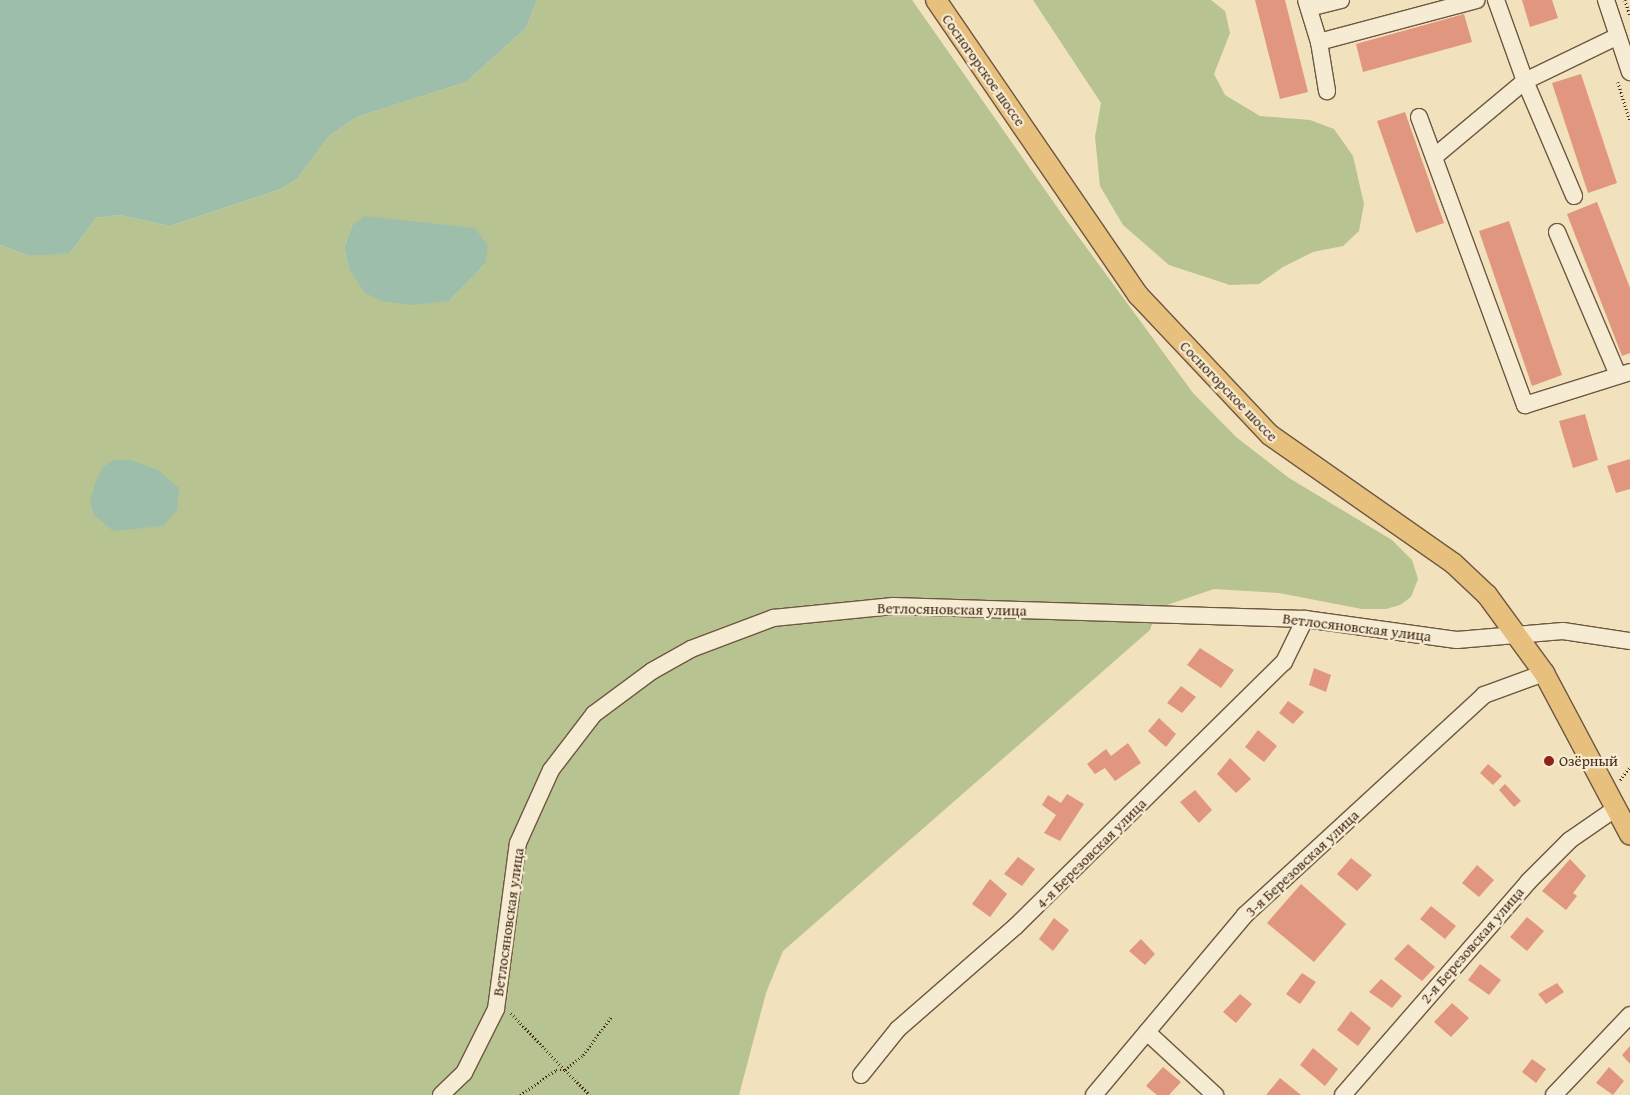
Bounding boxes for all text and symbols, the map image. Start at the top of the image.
street label: Сосногорское шоссе [939,10,1029,130]
street label: Сосногорское шоссе [1176,337,1282,445]
street label: Ветлосяновская улица [877,599,1027,619]
street label: Ветлосяновская улица [1282,609,1432,645]
place label: Озёрный [1559,752,1618,770]
marker: Озёрный [1543,755,1555,767]
street label: 4-я Березовская улица [1032,794,1150,912]
street label: 3-я Березовская улица [1242,806,1362,920]
street label: Ветлосяновская улица [489,847,527,997]
street label: 2-я Березовская улица [1417,883,1527,1007]

